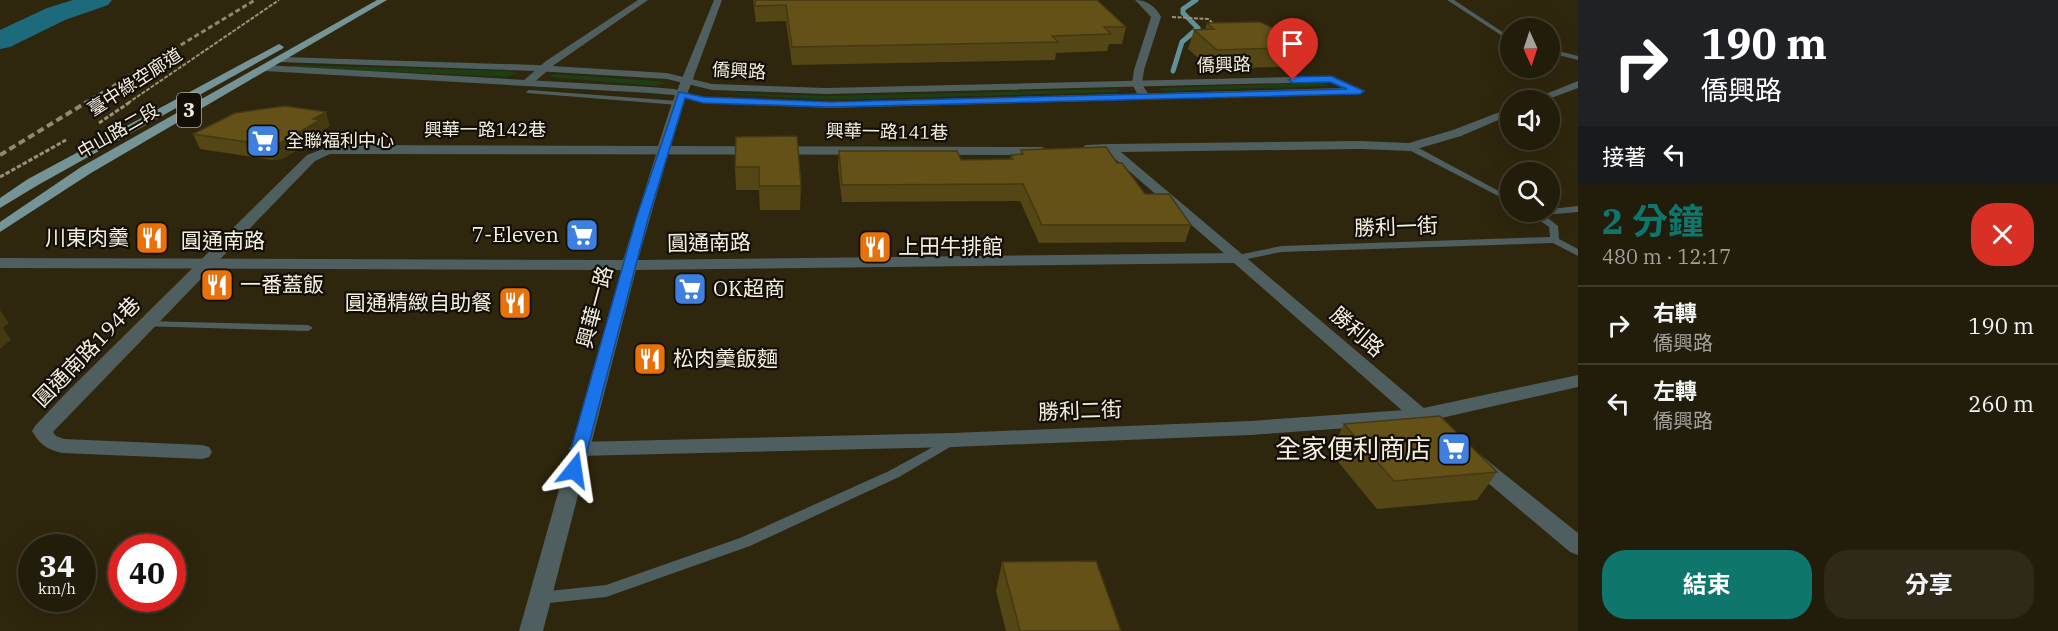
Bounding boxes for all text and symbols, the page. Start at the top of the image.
text: 190 m [1701,16,1827,71]
pin [1267,18,1318,80]
north arrow [1500,18,1560,78]
map controls [1500,18,1560,222]
icon: right [1602,24,1680,102]
icon: arrive [1276,27,1309,60]
street label: 臺中綠空廊道 [83,43,186,121]
street label: 僑興路 [1197,53,1251,76]
street label: 僑興路 [711,58,767,83]
text: 僑興路 [1701,72,1782,107]
button: sound [1500,90,1560,150]
road number: 3 [177,93,201,127]
street label: 中山路二段 [73,98,162,163]
street label: 興華一路142巷 [424,118,546,141]
street label: 興華一路141巷 [826,119,948,144]
supermarket icon: 全聯福利中心 [245,123,281,159]
place label: 全聯福利中心 [286,129,394,152]
icon: left [1658,138,1691,171]
text: 接著 [1602,142,1646,171]
button: search [1500,162,1560,222]
text: 2 分鐘 [1602,197,1704,244]
button: close [1971,203,2034,266]
street label: 勝利一街 [1354,211,1438,241]
supermarket icon: 7-Eleven [564,217,600,253]
restaurant icon: 川東肉羹 [134,220,170,256]
place label: 7-Eleven [471,220,559,248]
place label: 川東肉羹 [45,223,129,251]
street label: 圓通南路 [181,226,265,254]
street label: 圓通南路 [667,227,751,257]
restaurant icon: 上田牛排館 [857,229,893,265]
place label: 上田牛排館 [898,232,1003,260]
text: 480 m · 12:17 [1602,243,1731,270]
street label: 興華一路 [570,263,618,351]
restaurant icon: 一番蓋飯 [199,267,235,303]
place label: 一番蓋飯 [240,270,324,298]
supermarket icon: OK超商 [672,271,708,307]
place label: OK超商 [713,274,785,302]
restaurant icon: 圓通精緻自助餐 [497,285,533,321]
place label: 圓通精緻自助餐 [345,288,492,316]
street label: 圓通南路194巷 [27,290,146,412]
text: 右轉 [1653,298,1697,327]
street label: 勝利路 [1325,300,1391,362]
icon: right [1602,309,1635,342]
text: 190 m [1968,311,2034,340]
text: 僑興路 [1653,329,1713,356]
restaurant icon: 松肉羹飯麵 [632,341,668,377]
place label: 松肉羹飯麵 [673,344,778,372]
text: 左轉 [1653,376,1697,405]
icon: left [1602,387,1635,420]
text: 260 m [1968,389,2034,418]
street label: 勝利二街 [1038,395,1122,425]
text: 僑興路 [1653,407,1713,434]
place label: 全家便利商店 [1275,431,1431,465]
supermarket icon: 全家便利商店 [1436,431,1472,467]
position arrow [542,438,606,502]
speed limit sign: 40 [108,534,186,612]
text: 34 [39,546,75,585]
button: 結束 [1602,550,1812,619]
button: 分享 [1824,550,2034,619]
text: km/h [38,579,76,598]

